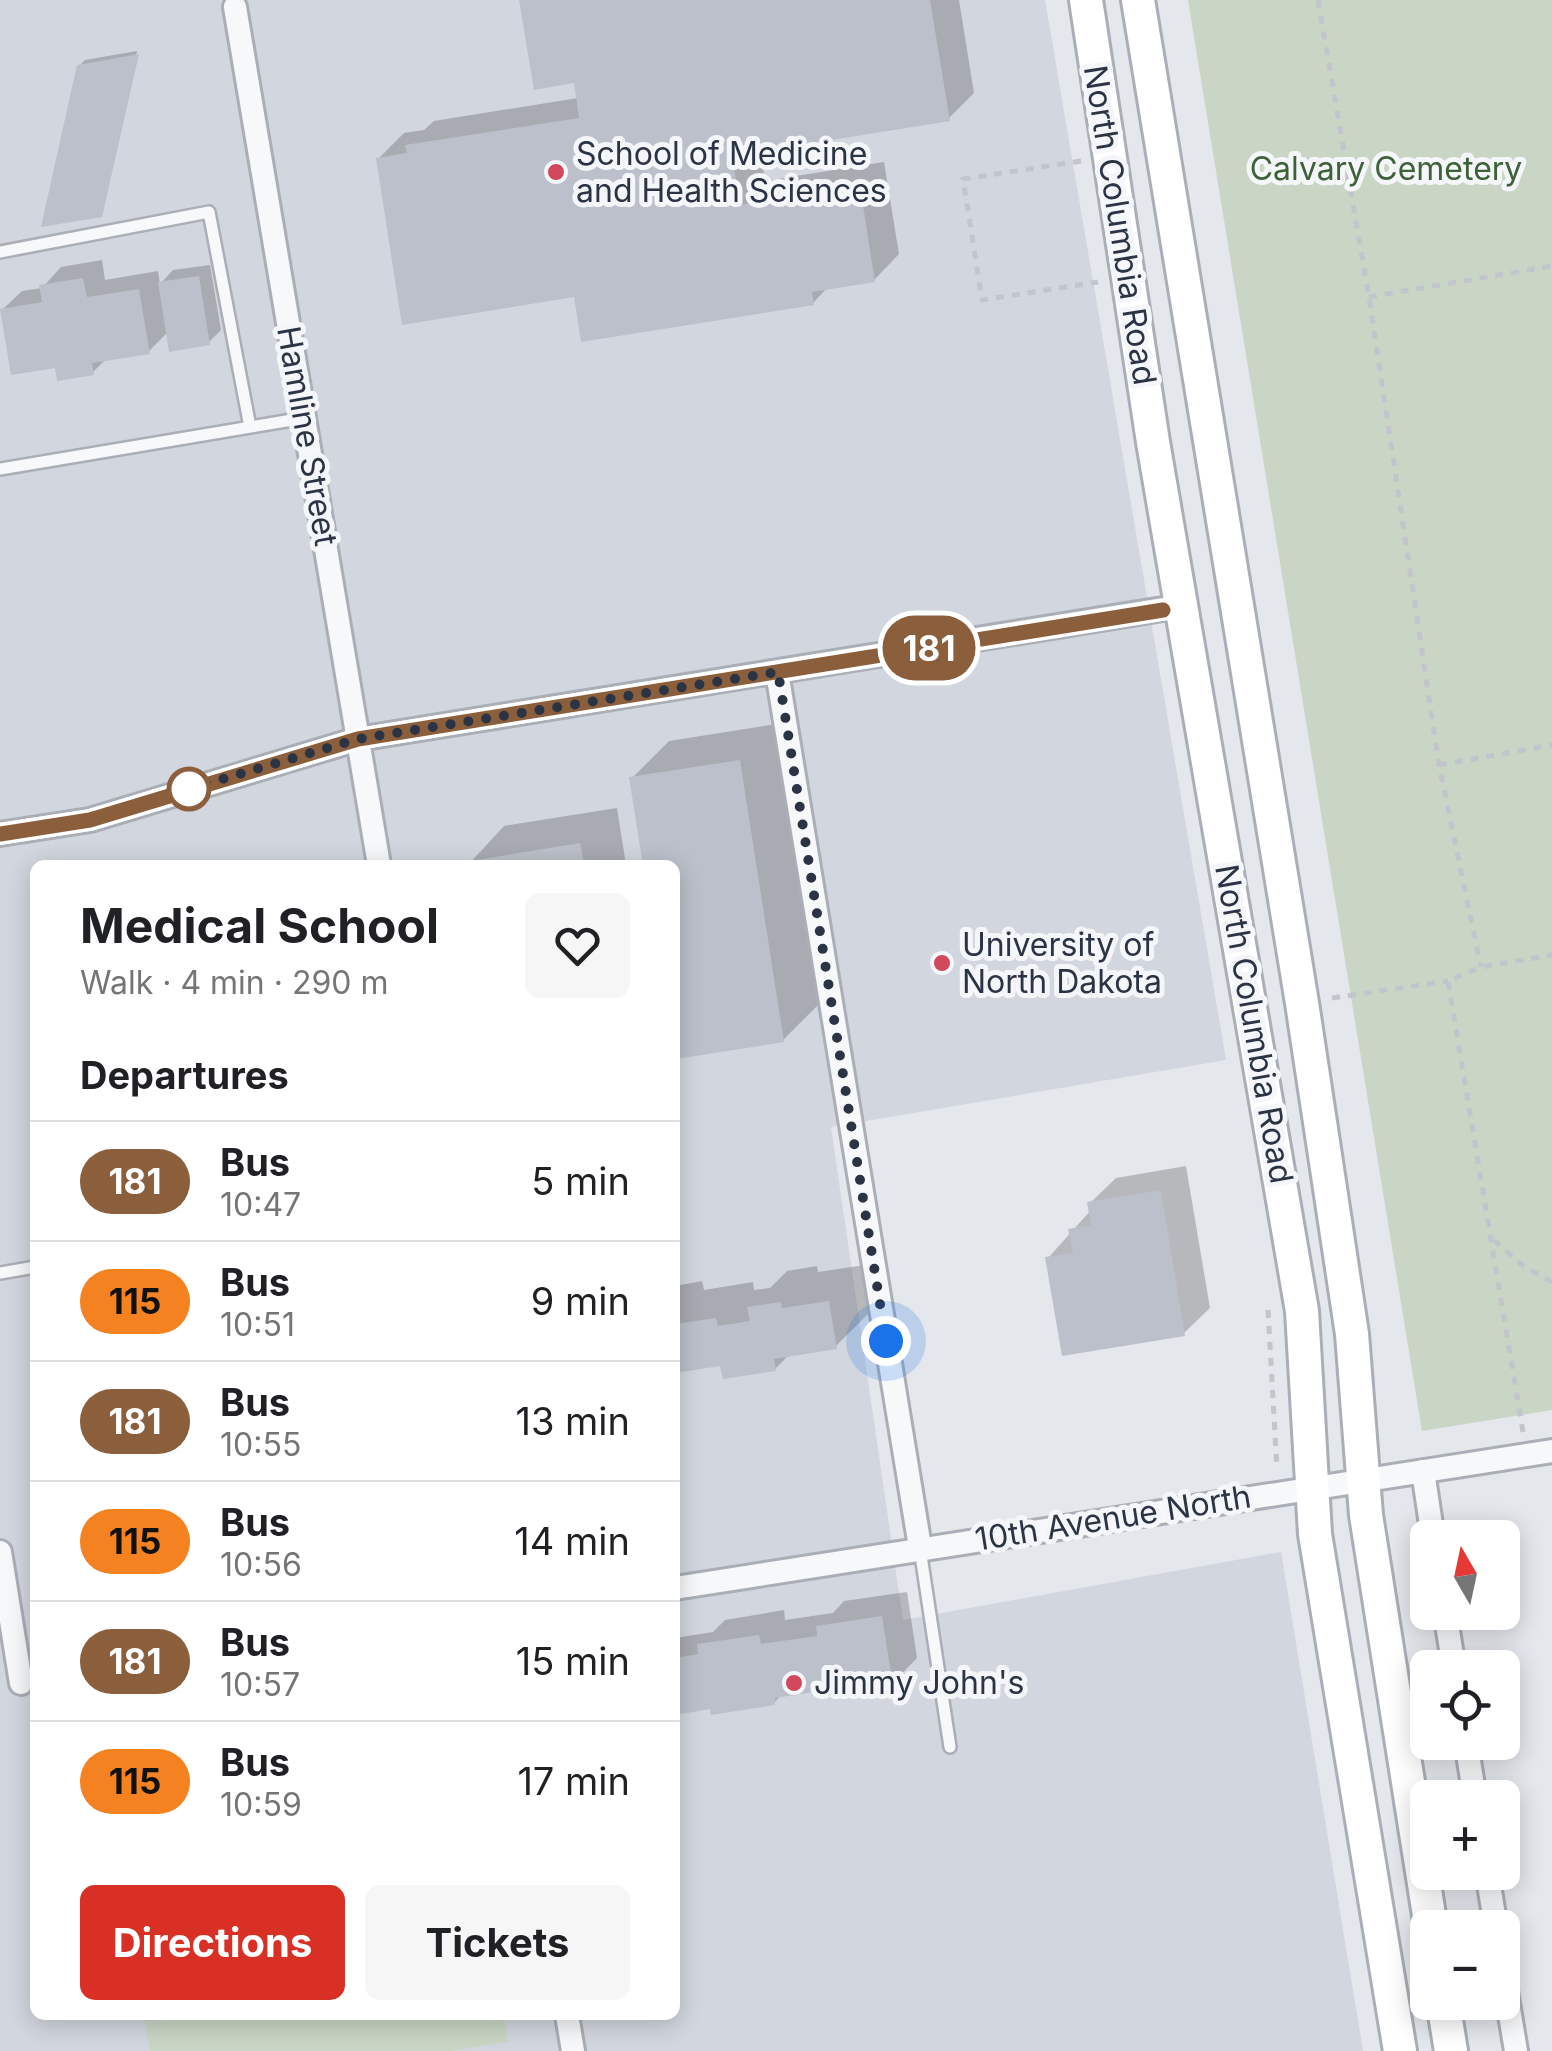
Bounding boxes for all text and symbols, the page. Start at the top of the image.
street label: North Columbia Road [1076,62,1165,387]
place label: School of Medicine and Health Sciences [576,134,887,210]
park label: Calvary Cemetery [1250,149,1522,188]
marker: School of Medicine and Health Sciences [545,161,567,183]
street label: Hamline Street [269,323,346,549]
line badge: 181 [872,616,986,680]
text: 181 [903,627,955,669]
unlabelled marker [168,768,210,810]
street label: North Columbia Road [1207,861,1302,1186]
button: heart [525,893,630,998]
text: Medical School [80,896,439,955]
place label: University of North Dakota [962,925,1162,1001]
marker: University of North Dakota [931,952,953,974]
text: Walk · 4 min · 290 m [80,963,389,1002]
text: Departures [80,1052,289,1098]
text: Bus [220,1139,290,1185]
text: 5 min [531,1158,630,1204]
text: 181 [109,1160,161,1202]
text: 10:47 [220,1185,301,1224]
text: Bus [220,1259,290,1305]
text: 9 min [531,1278,630,1324]
text: 115 [109,1280,161,1322]
text: 10:51 [220,1305,295,1344]
your location [861,1316,911,1366]
text: Bus [220,1379,290,1425]
text: 13 min [515,1398,630,1444]
text: 181 [109,1400,161,1442]
text: 10:55 [220,1425,301,1464]
street label: 10th Avenue North [972,1476,1254,1559]
text: Bus [220,1499,290,1545]
text: 14 min [514,1518,630,1564]
text: 115 [109,1520,161,1562]
north arrow [1410,1520,1520,1630]
map controls [1410,1520,1520,2020]
text: 10:56 [220,1545,302,1584]
text: Bus [220,1619,290,1665]
text: 15 min [516,1638,630,1684]
text: 181 [109,1640,161,1682]
button: locate [1410,1650,1520,1760]
place label: Jimmy John's [814,1663,1024,1702]
text: 10:57 [220,1665,300,1704]
marker: Jimmy John's [783,1672,805,1694]
text: Bus [220,1739,290,1785]
text: 17 min [517,1758,630,1804]
text: 115 [109,1760,161,1802]
button: + [1410,1780,1520,1890]
text: 10:59 [220,1785,302,1824]
button: Directions [80,1885,345,2000]
button: Tickets [365,1885,630,2000]
button: − [1410,1910,1520,2020]

